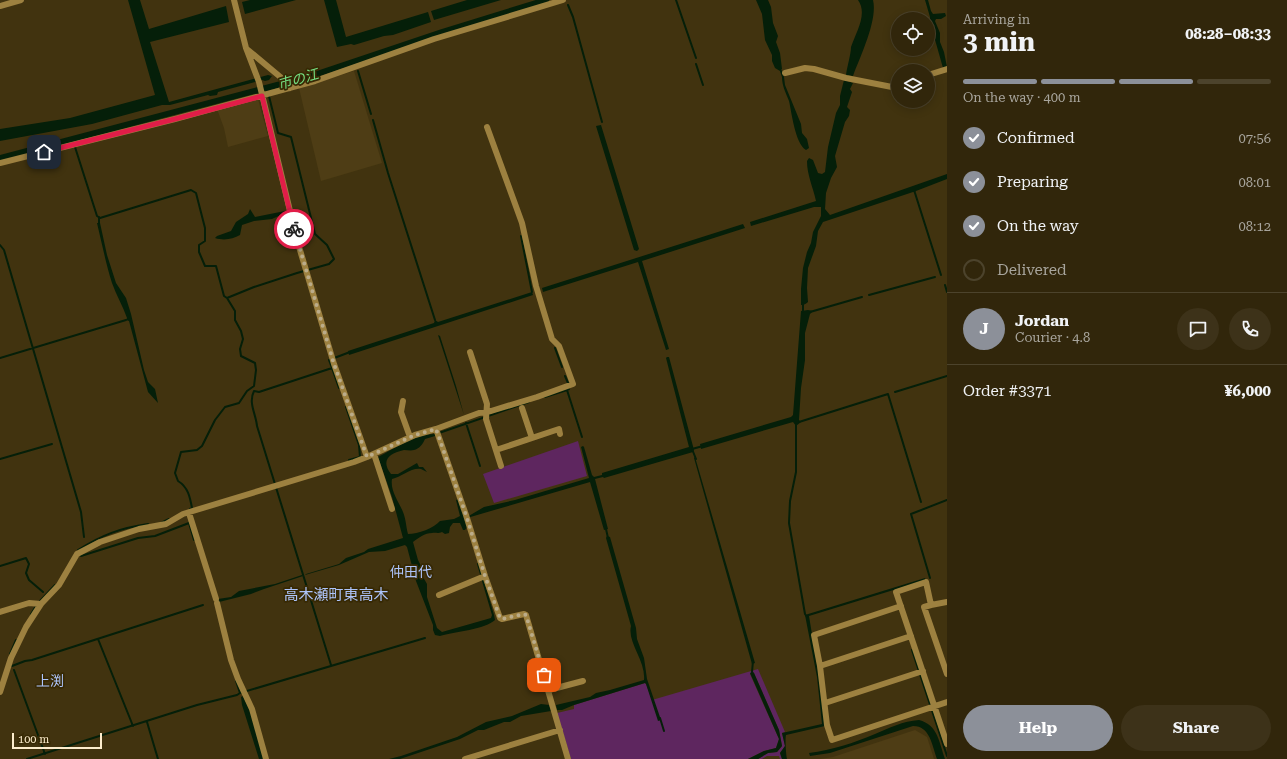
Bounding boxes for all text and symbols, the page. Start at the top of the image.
map controls [891,12,935,108]
button: locate [891,12,935,56]
text: Arriving in [963,12,1030,27]
text: 08:28–08:33 [1185,25,1271,43]
text: 3 min [963,27,1035,57]
button: layers [891,64,935,108]
water label: 市の江 [276,65,322,92]
text: On the way · 400 m [963,90,1080,105]
icon: check [963,127,985,149]
text: Confirmed [997,129,1075,147]
text: 07:56 [1239,131,1271,146]
pin [27,135,61,169]
icon: home [33,141,55,163]
icon: check [963,171,985,193]
text: Preparing [997,173,1068,191]
text: 08:01 [1239,175,1271,190]
courier [274,209,314,249]
icon: check [963,215,985,237]
text: On the way [997,217,1079,235]
icon: bike [283,218,305,240]
text: 08:12 [1239,219,1271,234]
text: Delivered [997,261,1067,279]
button: chat [1177,308,1219,350]
button: phone [1229,308,1271,350]
text: Jordan [1015,312,1069,330]
text: J [979,320,989,338]
text: Courier · 4.8 [1015,330,1090,345]
text: Order #3371 [963,382,1052,400]
text: ¥6,000 [1224,382,1271,400]
district label: 仲田代 [390,564,432,580]
district label: 高木瀬町東高木 [283,586,389,604]
pin [527,658,561,692]
icon: bag [533,664,555,686]
district label: 上渕 [36,673,64,689]
button: Help [963,705,1113,751]
button: Share [1121,705,1271,751]
scale bar [12,731,102,750]
text: 100 m [18,733,49,746]

